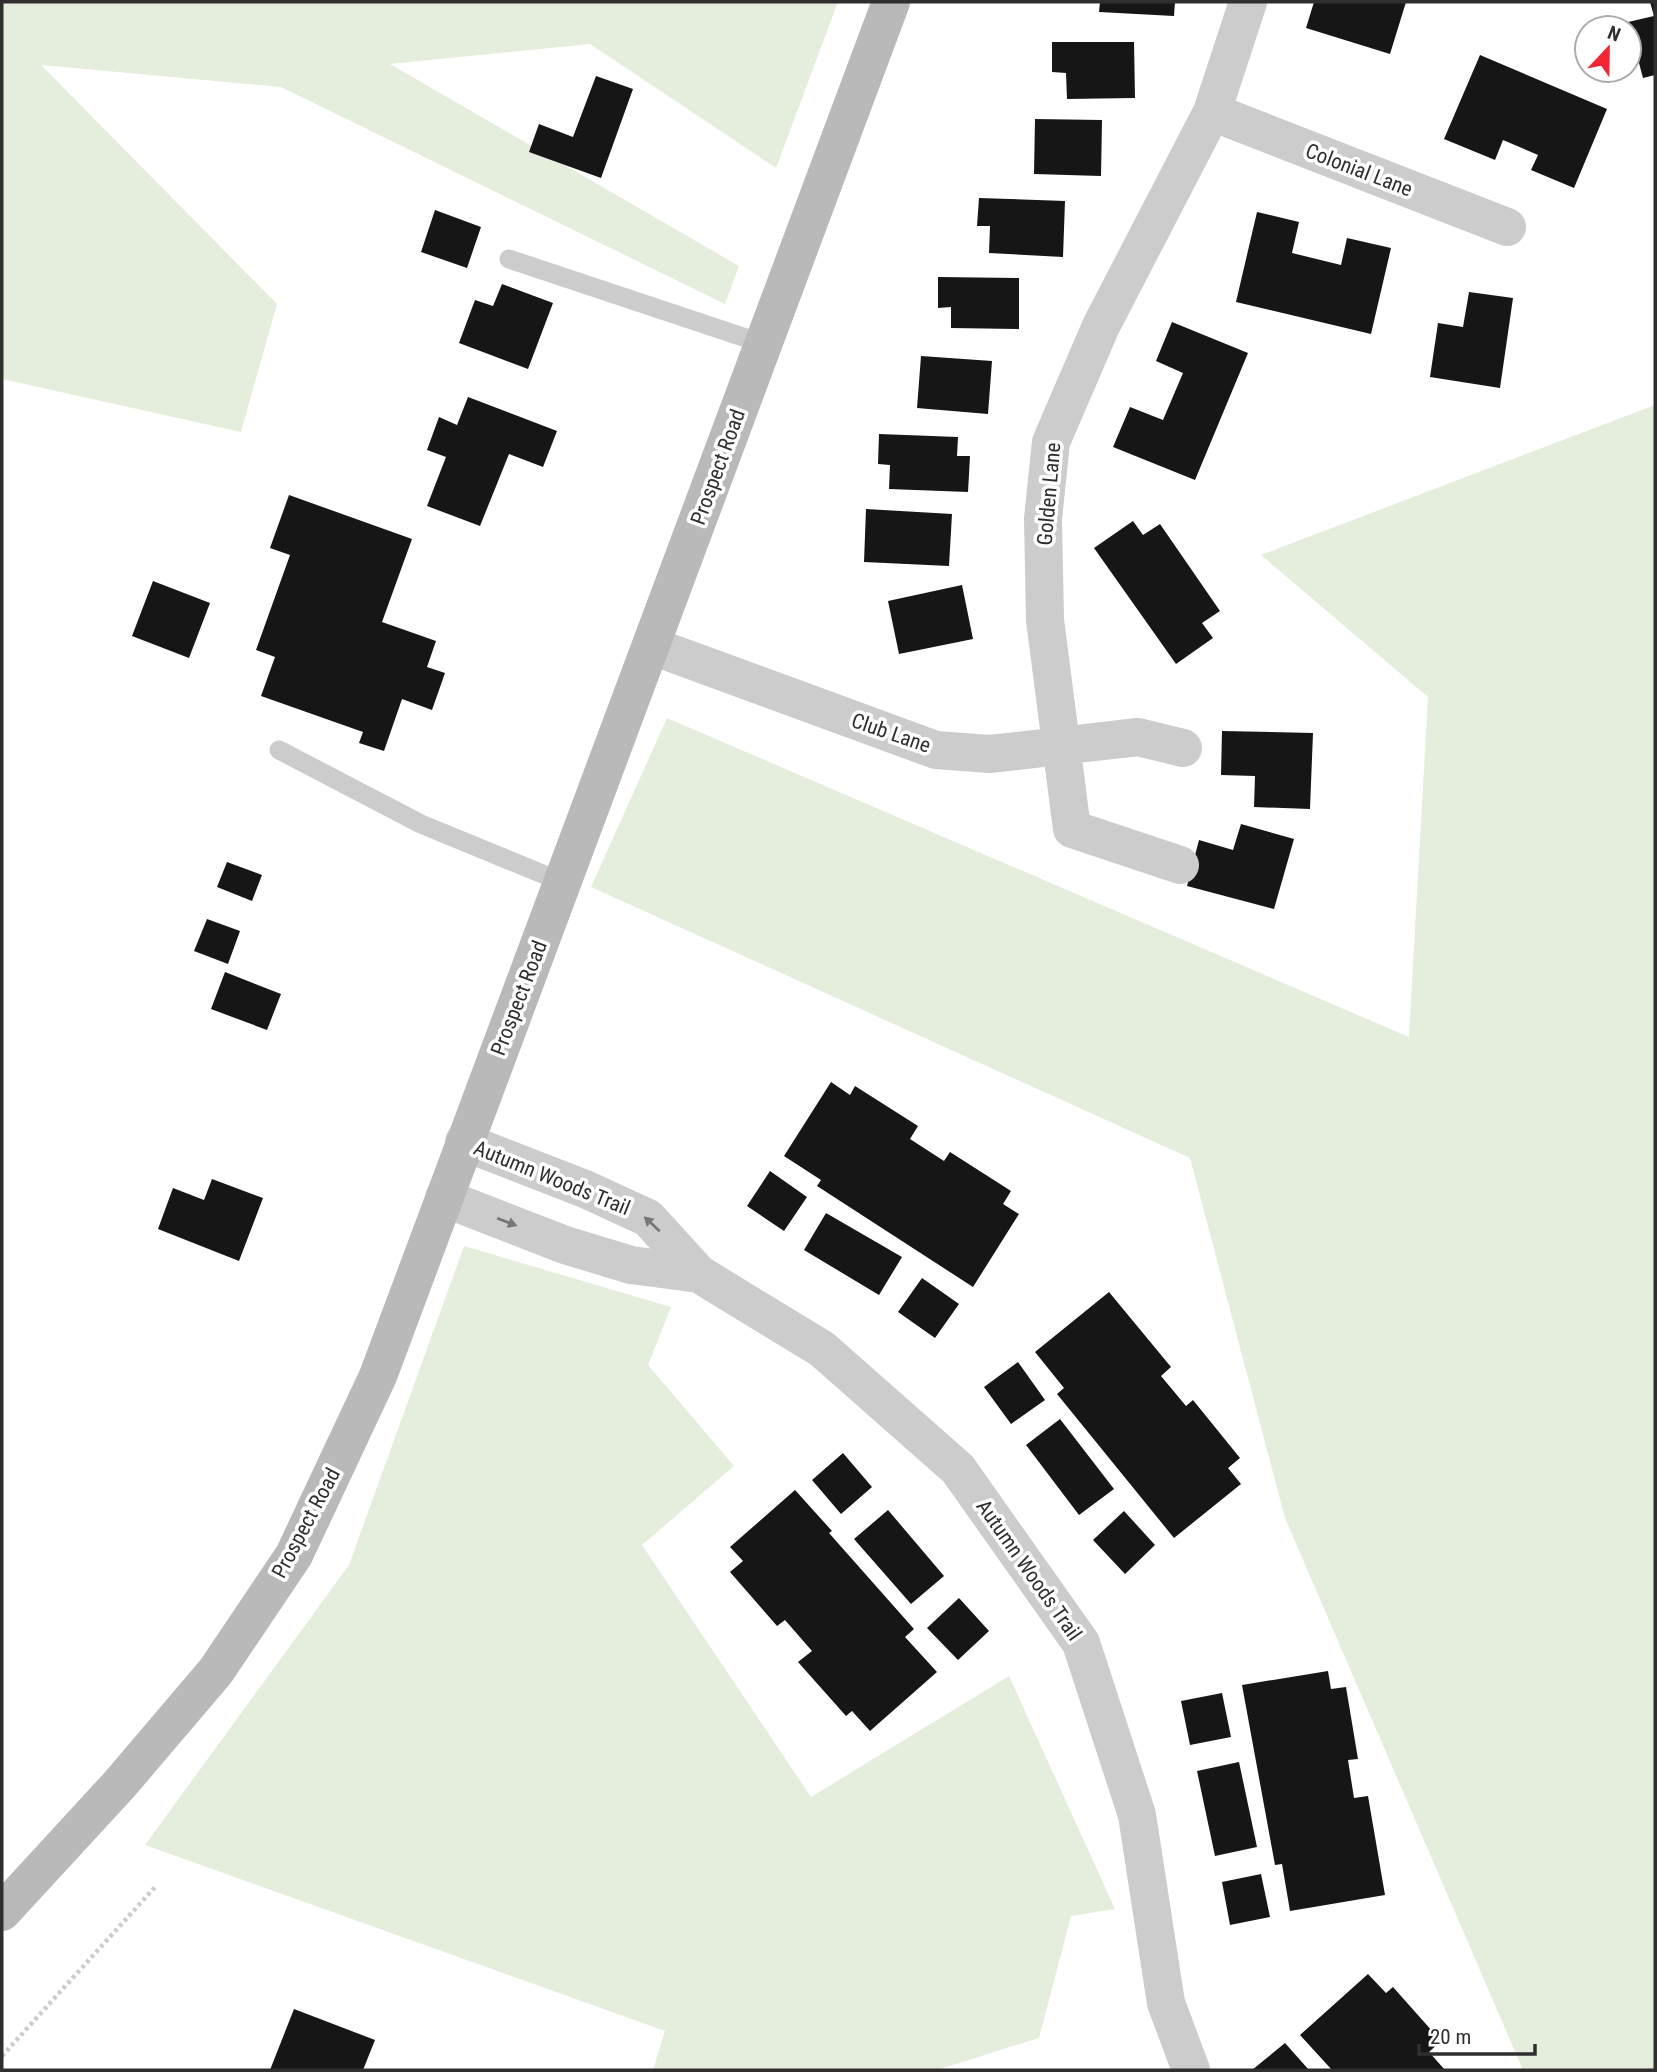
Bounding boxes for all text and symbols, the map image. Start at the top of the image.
north arrow [1573,14,1643,84]
text: N [1604,21,1624,47]
street label: Colonial Lane [1302,139,1416,201]
street label: Prospect Road [686,406,750,528]
street label: Golden Lane [1033,441,1065,546]
street label: Club Lane [848,708,934,758]
street label: Prospect Road [486,937,552,1059]
street label: Autumn Woods Trail [470,1136,634,1220]
one-way arrow [497,1217,518,1228]
one-way arrow [644,1217,661,1233]
street label: Prospect Road [267,1464,345,1582]
street label: Autumn Woods Trail [971,1495,1087,1645]
scale bar [1419,2012,1534,2056]
text: 20 m [1430,2025,1471,2049]

